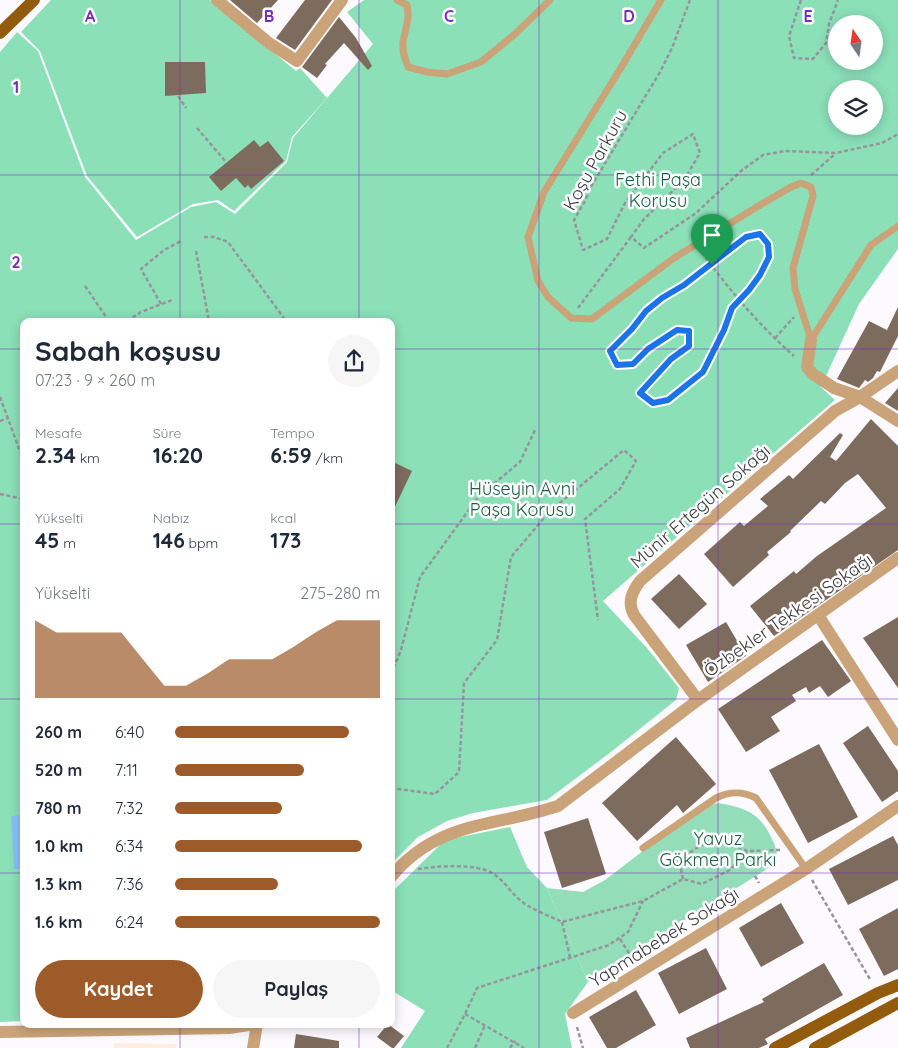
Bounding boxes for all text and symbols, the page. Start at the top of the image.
text: A [85,6,96,26]
text: B [264,6,274,26]
text: C [444,6,454,26]
text: D [623,6,635,26]
text: E [803,6,813,26]
north arrow [828,15,882,70]
map controls [828,15,883,135]
text: 1 [13,77,19,97]
button: layers [828,80,883,135]
street label: Koşu Parkuru [558,106,632,214]
park label: Fethi Paşa Korusu [615,168,701,212]
pin [691,214,733,265]
icon: arrive [698,221,726,249]
text: 2 [11,252,21,272]
text: Sabah koşusu [35,333,221,368]
button: share [328,335,380,387]
text: 07:23 · 9 × 260 m [35,370,155,390]
text: Mesafe [35,424,82,442]
text: Süre [153,424,181,442]
text: Tempo [270,424,315,442]
street label: Münir Ertegün Sokağı [625,439,775,573]
text: 2.34 [35,442,76,468]
text: 16:20 [153,442,203,468]
text: 6:59 [270,442,312,468]
text: km [76,449,100,467]
text: /km [312,449,343,467]
park label: Hüseyin Avni Paşa Korusu [469,477,575,521]
text: Yükselti [35,509,83,527]
text: Nabız [153,509,190,527]
text: kcal [270,509,296,527]
text: 45 [35,527,59,553]
text: 146 [153,527,185,553]
text: 173 [270,527,301,553]
text: m [59,534,76,552]
text: bpm [185,534,218,552]
street label: Özbekler Tekkesi Sokağı [699,548,877,682]
text: Yükselti [35,583,90,603]
text: 275–280 m [300,583,380,603]
text: 260 m [35,722,82,742]
text: 6:40 [115,722,145,742]
text: 520 m [35,760,82,780]
text: 7:11 [115,760,138,780]
text: 780 m [35,798,82,818]
text: 7:32 [115,798,143,818]
park label: Yavuz Gökmen Parkı [660,827,776,871]
text: 1.0 km [35,836,83,856]
text: 6:34 [115,836,143,856]
text: 1.3 km [35,874,82,894]
text: 7:36 [115,874,143,894]
street label: Yapmabebek Sokağı [585,882,743,992]
text: 1.6 km [35,912,82,932]
text: 6:24 [115,912,144,932]
button: Kaydet [35,960,203,1018]
button: Paylaş [213,960,380,1018]

